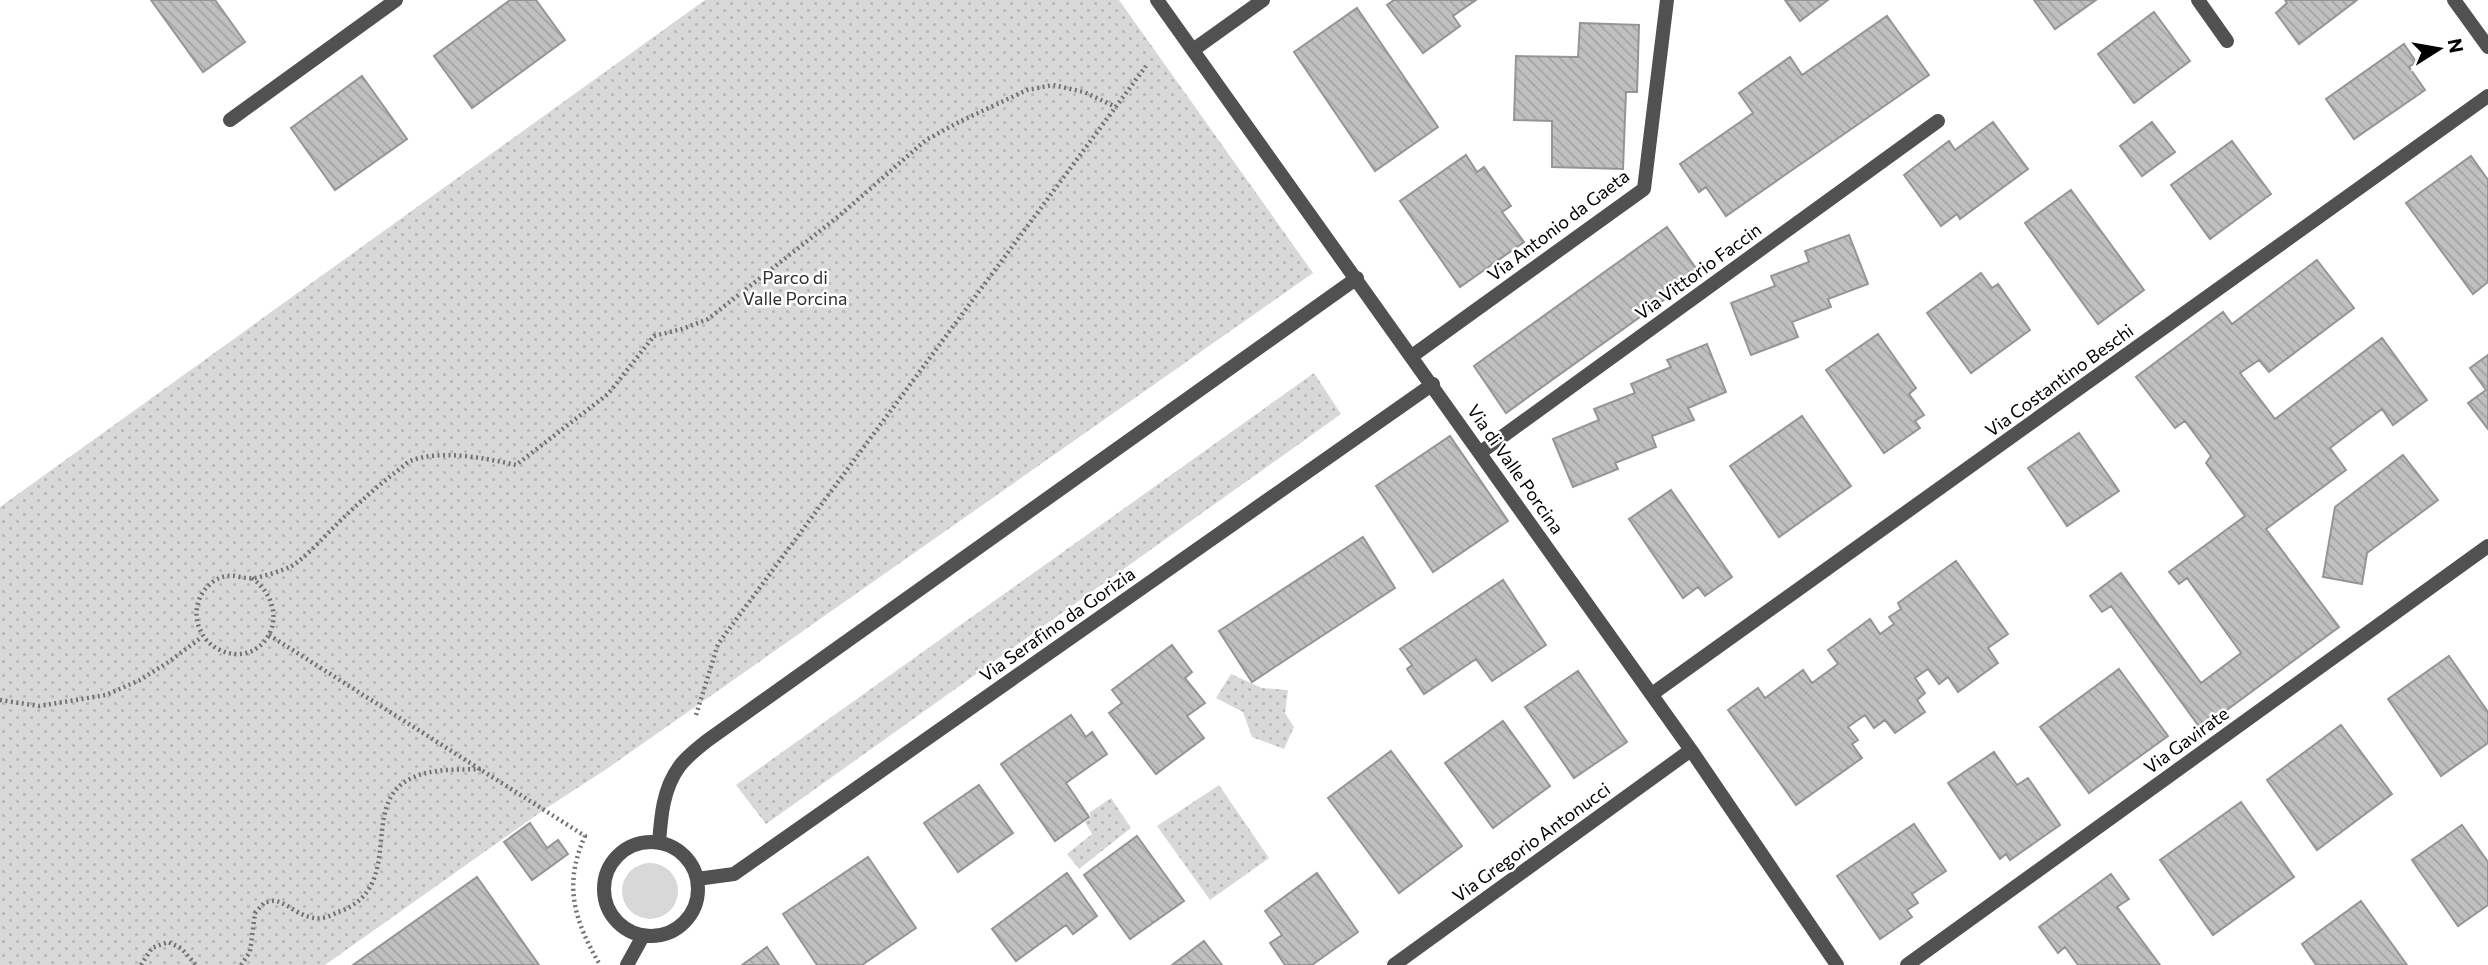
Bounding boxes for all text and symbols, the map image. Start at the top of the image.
north arrow [2404,14,2474,84]
text: N [2444,36,2469,55]
street label: Via Antonio da Gaeta [1483,165,1633,285]
street label: Via Vittorio Faccin [1631,218,1765,324]
park label: Parco di Valle Porcina [743,266,847,309]
street label: Via Costantino Beschi [1981,319,2137,441]
street label: Via di Valle Porcina [1463,400,1569,538]
street label: Via Serafino da Gorizia [975,562,1139,686]
street label: Via Gavirate [2139,702,2233,778]
street label: Via Gregorio Antonucci [1448,777,1614,907]

